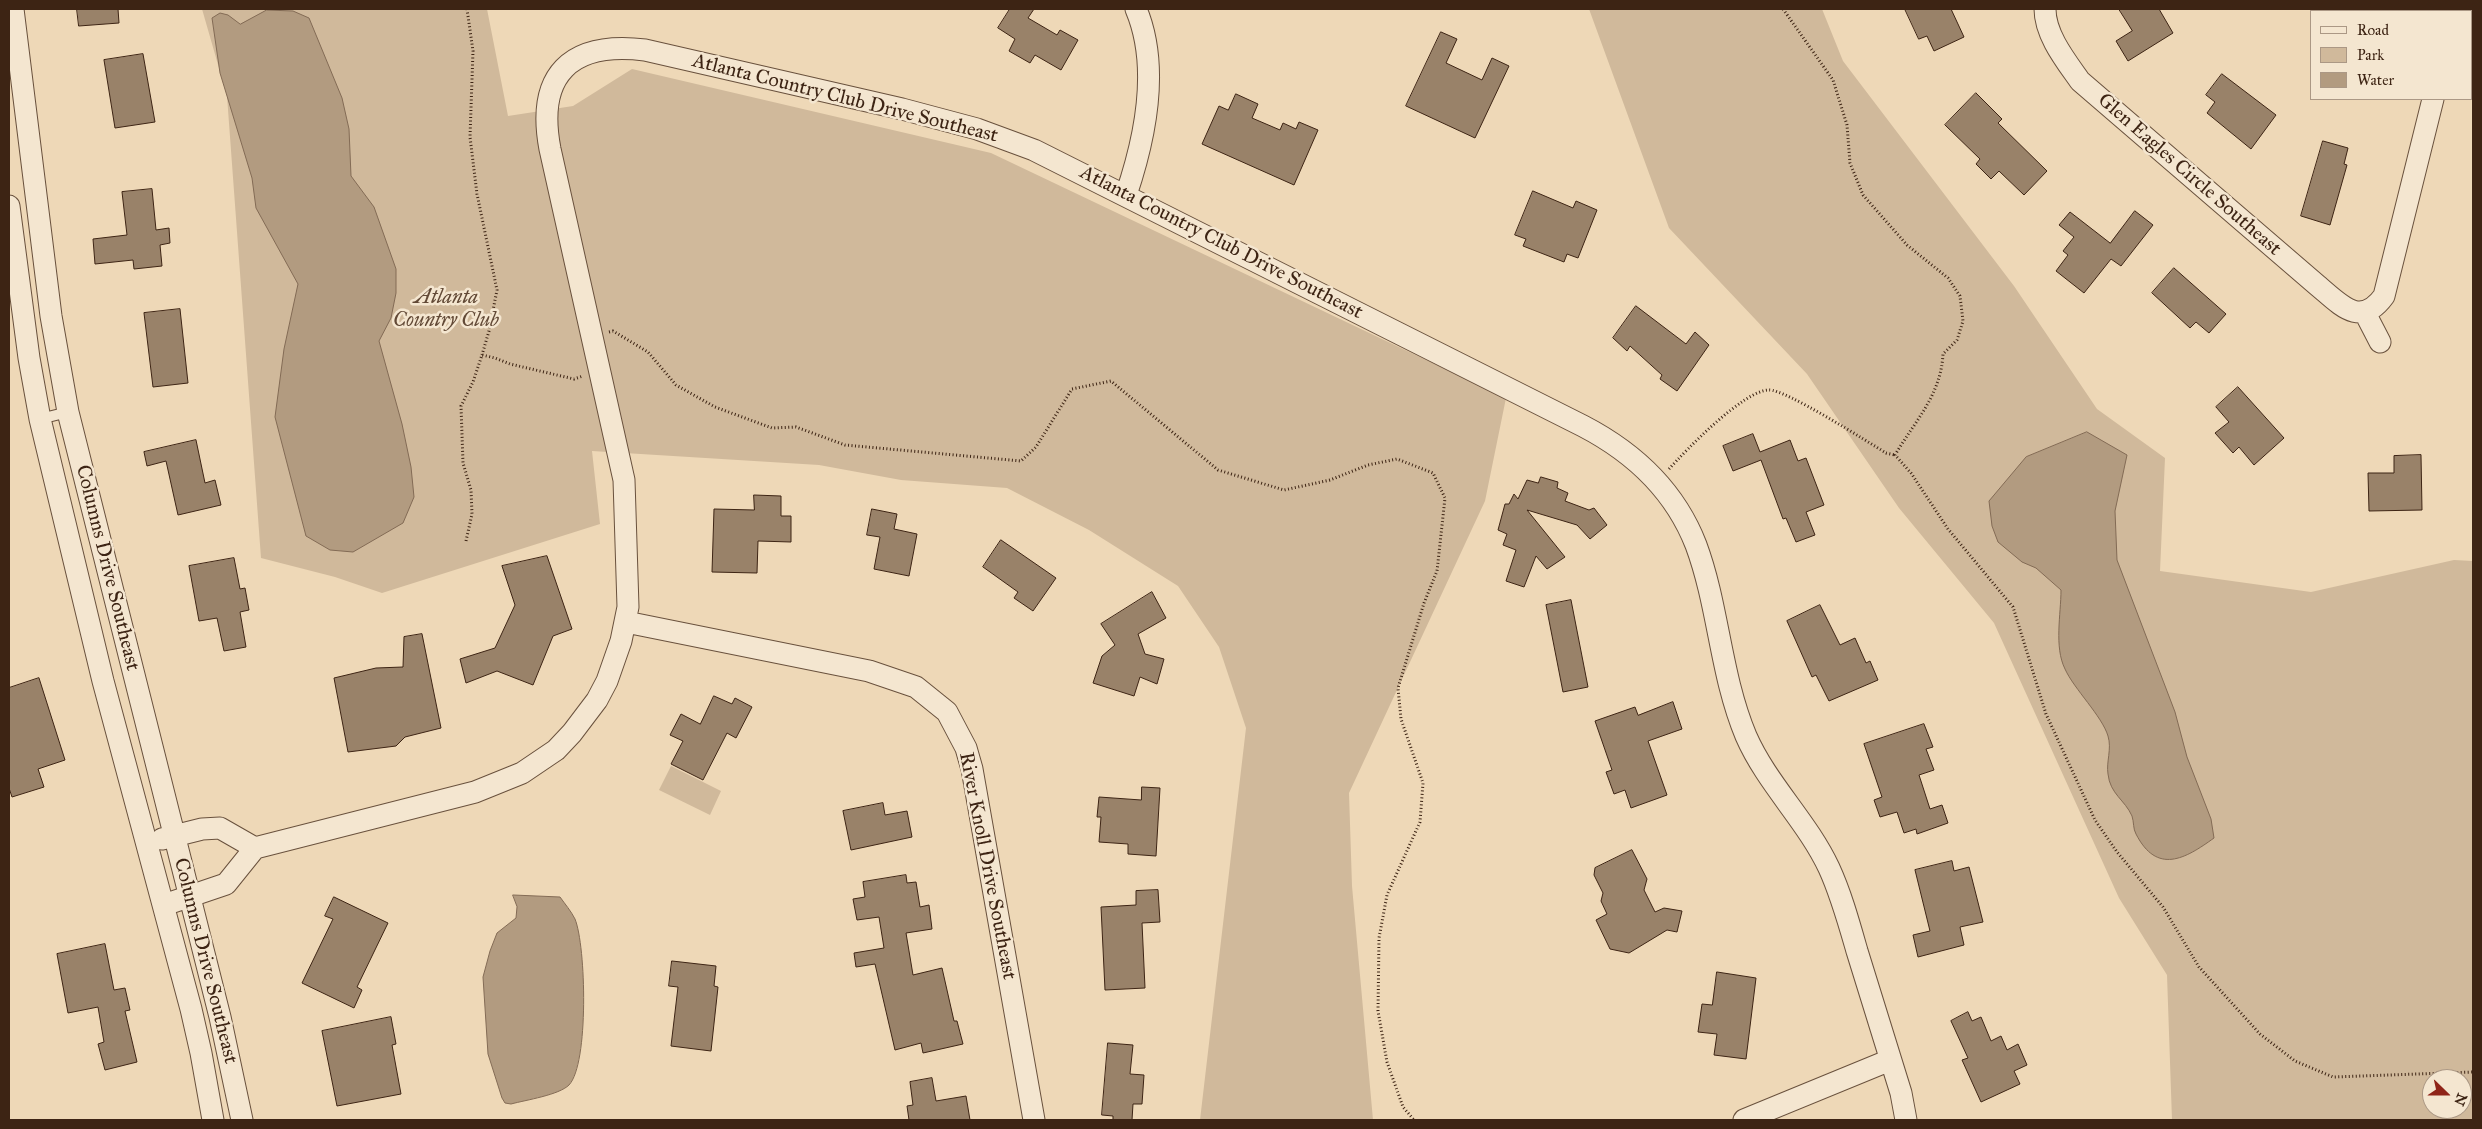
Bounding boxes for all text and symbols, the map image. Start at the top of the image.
legend [2310,10,2472,100]
text: Road [2357,21,2389,39]
text: Park [2357,46,2384,64]
street label: Atlanta Country Club Drive Southeast [690,49,1000,149]
text: Water [2357,71,2394,89]
street label: Glen Eagles Circle Southeast [2092,89,2286,261]
street label: Atlanta Country Club Drive Southeast [1076,161,1366,325]
park label: Atlanta Country Club [393,286,499,333]
street label: Columns Drive Southeast [70,463,144,673]
street label: River Knoll Drive Southeast [953,750,1021,982]
street label: Columns Drive Southeast [168,856,242,1066]
north arrow [2422,1069,2472,1119]
text: N [2450,1091,2471,1108]

